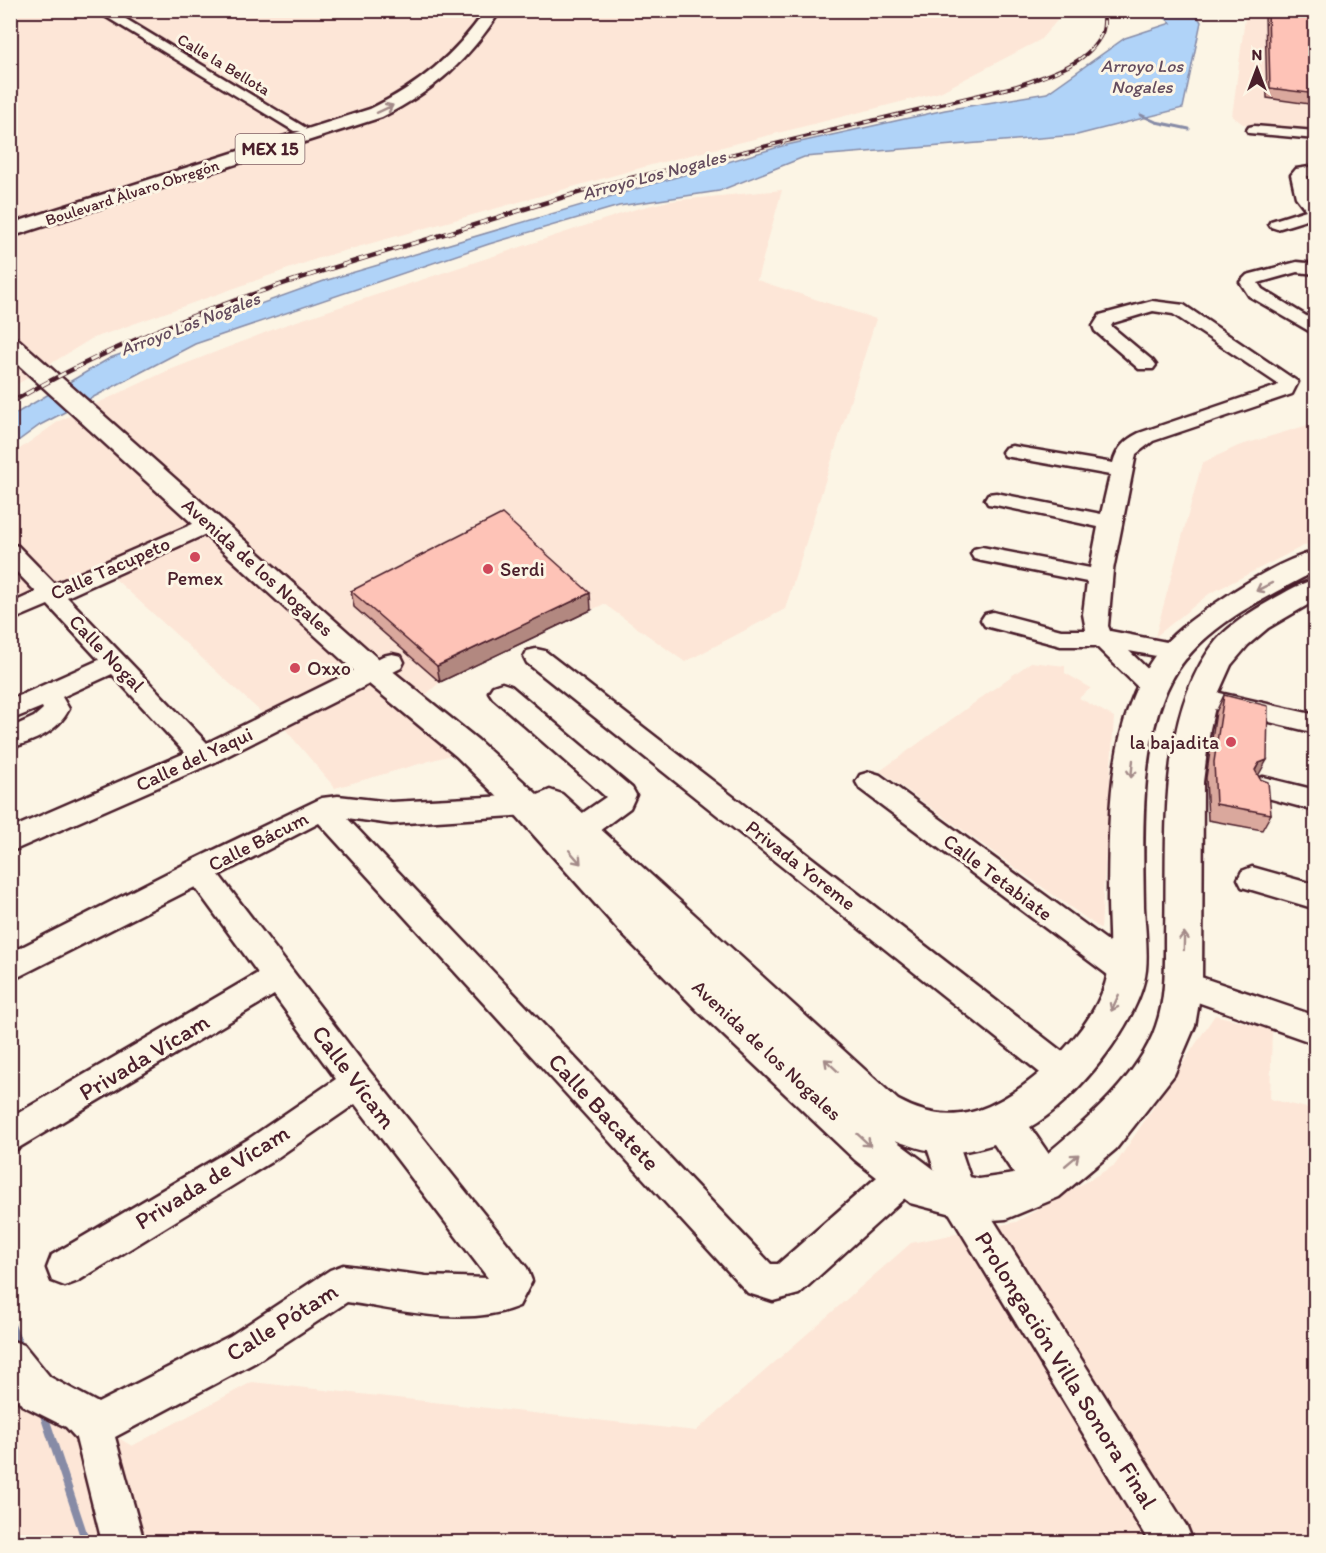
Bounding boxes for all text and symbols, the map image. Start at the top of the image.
street label: Calle la Bellota [174,29,274,100]
north arrow [1227,39,1287,99]
text: N [1252,45,1262,64]
water label: Arroyo Los Nogales [1101,55,1184,98]
one-way arrow [376,102,394,114]
road number: MEX 15 [236,134,304,164]
water label: Arroyo Los Nogales [580,145,729,205]
street label: Boulevard Álvaro Obregón [43,155,222,230]
water label: Arroyo Los Nogales [117,287,264,361]
street label: Avenida de los Nogales [177,493,339,641]
street label: Calle Tacupeto [46,531,174,605]
marker: Pemex [188,550,202,564]
place label: Serdi [500,557,545,581]
marker: Serdi [481,562,495,576]
place label: Pemex [167,566,224,590]
one-way arrow [1255,581,1273,593]
street label: Calle Nogal [64,609,150,697]
place label: Oxxo [307,656,351,680]
marker: Oxxo [288,661,302,675]
street label: Calle del Yaqui [132,722,256,796]
place label: la bajadita [1129,730,1219,754]
marker: la bajadita [1224,735,1238,749]
one-way arrow [1126,758,1137,778]
street label: Calle Bácum [204,805,312,876]
street label: Privada Yoreme [741,815,861,915]
street label: Calle Tetabiate [939,828,1057,926]
one-way arrow [568,849,582,864]
one-way arrow [1178,931,1190,951]
street label: Avenida de los Nogales [687,974,847,1126]
one-way arrow [1109,994,1120,1012]
street label: Privada Vícam [73,1006,214,1107]
street label: Calle Vícam [306,1019,403,1134]
street label: Calle Bacatete [542,1047,666,1177]
one-way arrow [823,1057,838,1072]
street label: Privada de Vícam [129,1118,294,1236]
one-way arrow [856,1133,871,1148]
one-way arrow [1064,1154,1080,1167]
street label: Prolongación Villa Sonora Final [969,1226,1164,1514]
street label: Calle Pótam [221,1276,343,1367]

